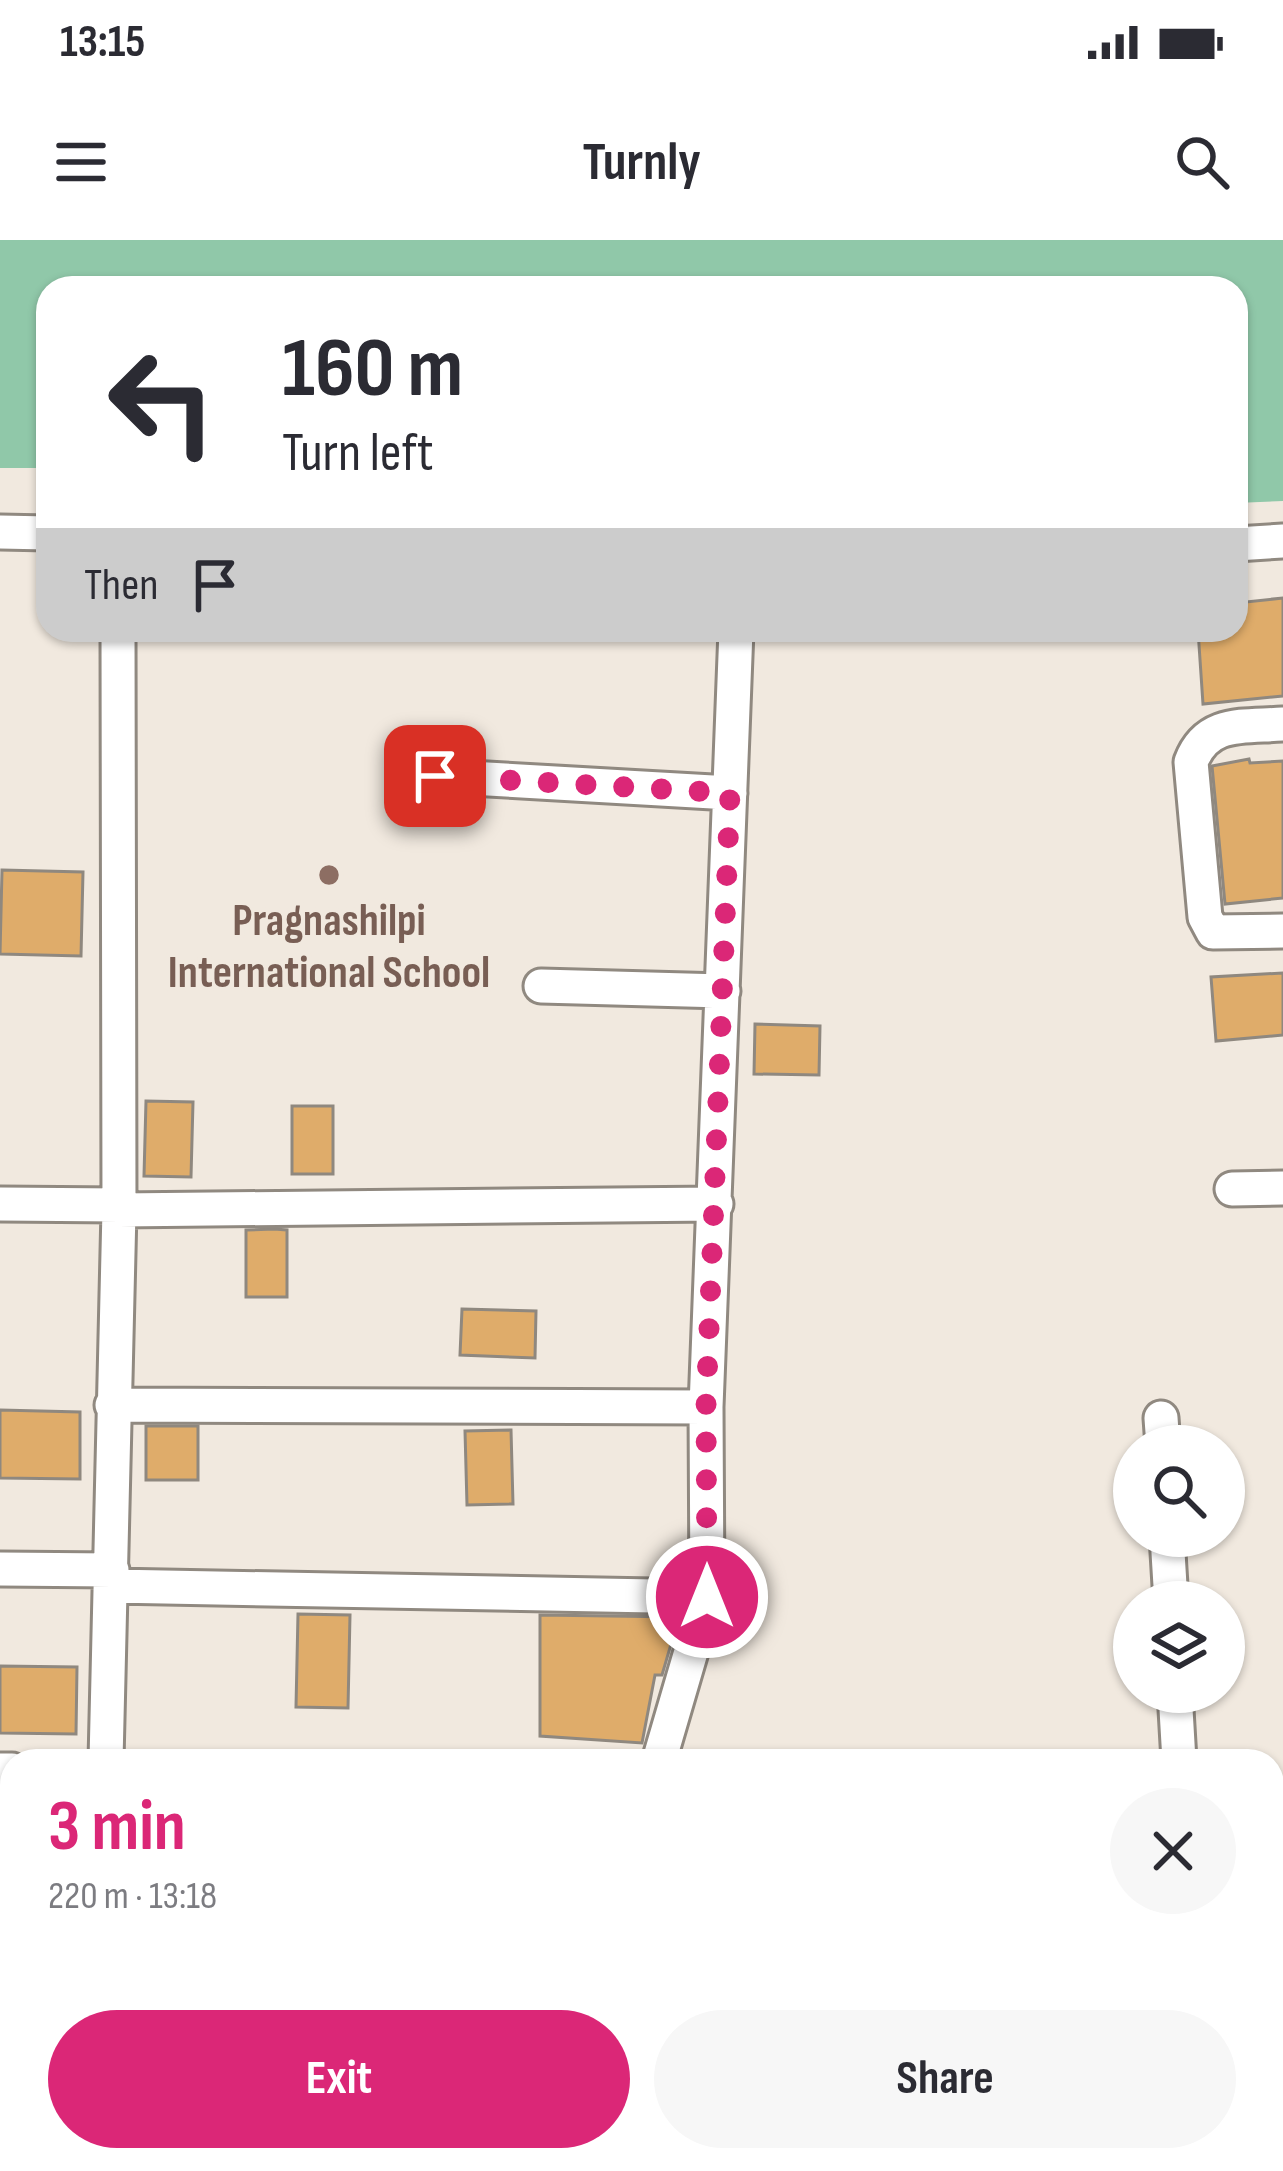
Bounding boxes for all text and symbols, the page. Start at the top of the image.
text: 13:15 [60,15,145,70]
icon: menu [48,129,114,195]
icon: search [1169,129,1235,195]
text: Turnly [582,130,701,195]
text: 160 m [282,319,463,420]
icon: left [84,324,240,480]
text: Turn left [282,421,434,486]
icon: arrive [182,552,248,618]
text: Then [84,558,158,613]
pin [384,725,486,827]
icon: arrive [402,743,468,809]
marker: Pragnashilpi International School [316,862,342,888]
place label: Pragnashilpi International School [168,894,490,1001]
map controls [1113,1425,1245,1713]
button: search [1113,1425,1245,1557]
position arrow [644,1534,770,1660]
button: layers [1113,1581,1245,1713]
text: 3 min [48,1784,186,1871]
button: close [1110,1788,1236,1914]
text: 220 m · 13:18 [48,1873,217,1920]
button: Exit [48,2010,630,2148]
button: Share [654,2010,1236,2148]

